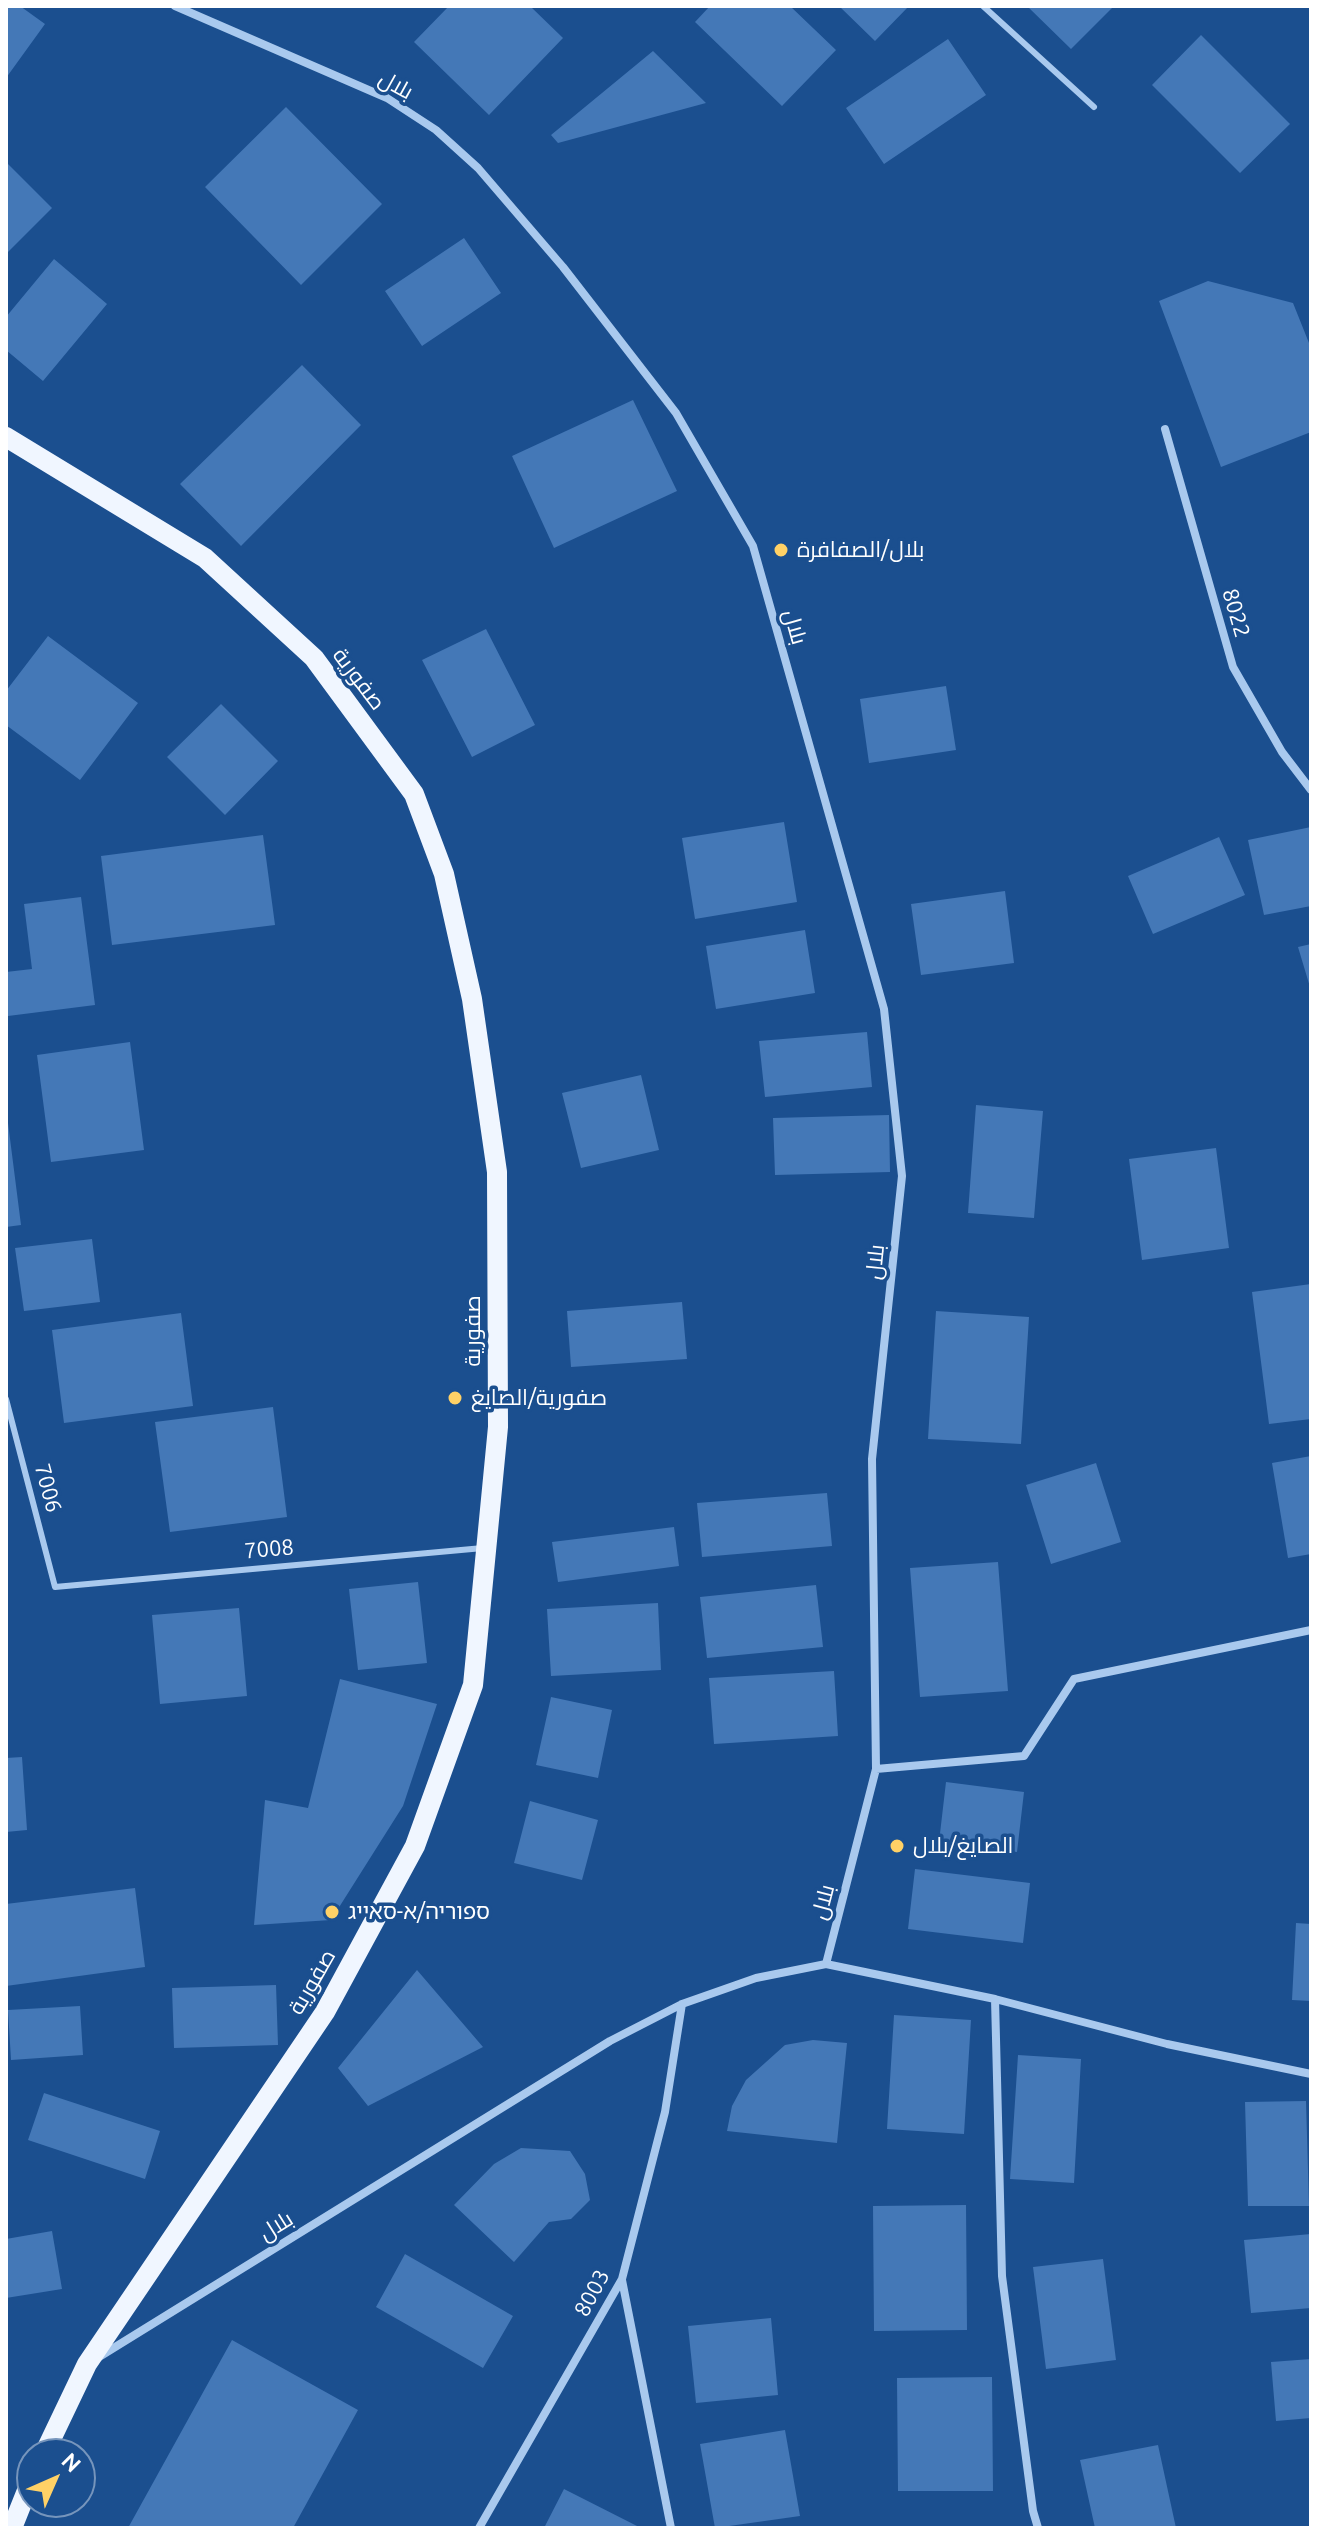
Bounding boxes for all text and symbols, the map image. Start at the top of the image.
street label: بلال [374,65,418,105]
place label: بلال/الصفافرة [797,537,924,563]
marker: بلال/الصفافرة [772,541,790,559]
street label: 8022 [1216,586,1256,640]
street label: بلال [777,606,813,648]
street label: صفورية [327,643,391,715]
street label: بلال [860,1243,890,1281]
street label: صفورية [460,1296,486,1366]
place label: صفورية/الصايغ [471,1385,607,1411]
marker: صفورية/الصايغ [446,1389,464,1407]
street label: 7006 [29,1461,67,1515]
street label: 7008 [243,1534,295,1564]
place label: الصايغ/بلال [913,1833,1013,1859]
marker: الصايغ/بلال [888,1837,906,1855]
street label: بلال [806,1882,840,1922]
place label: ספוריה/א-סאייג [348,1899,490,1925]
marker: ספוריה/א-סאייג [323,1903,341,1921]
street label: صفورية [283,1945,341,2019]
street label: بلال [254,2205,298,2247]
street label: 8003 [569,2265,615,2321]
north arrow [16,2438,96,2518]
text: N [57,2447,87,2477]

